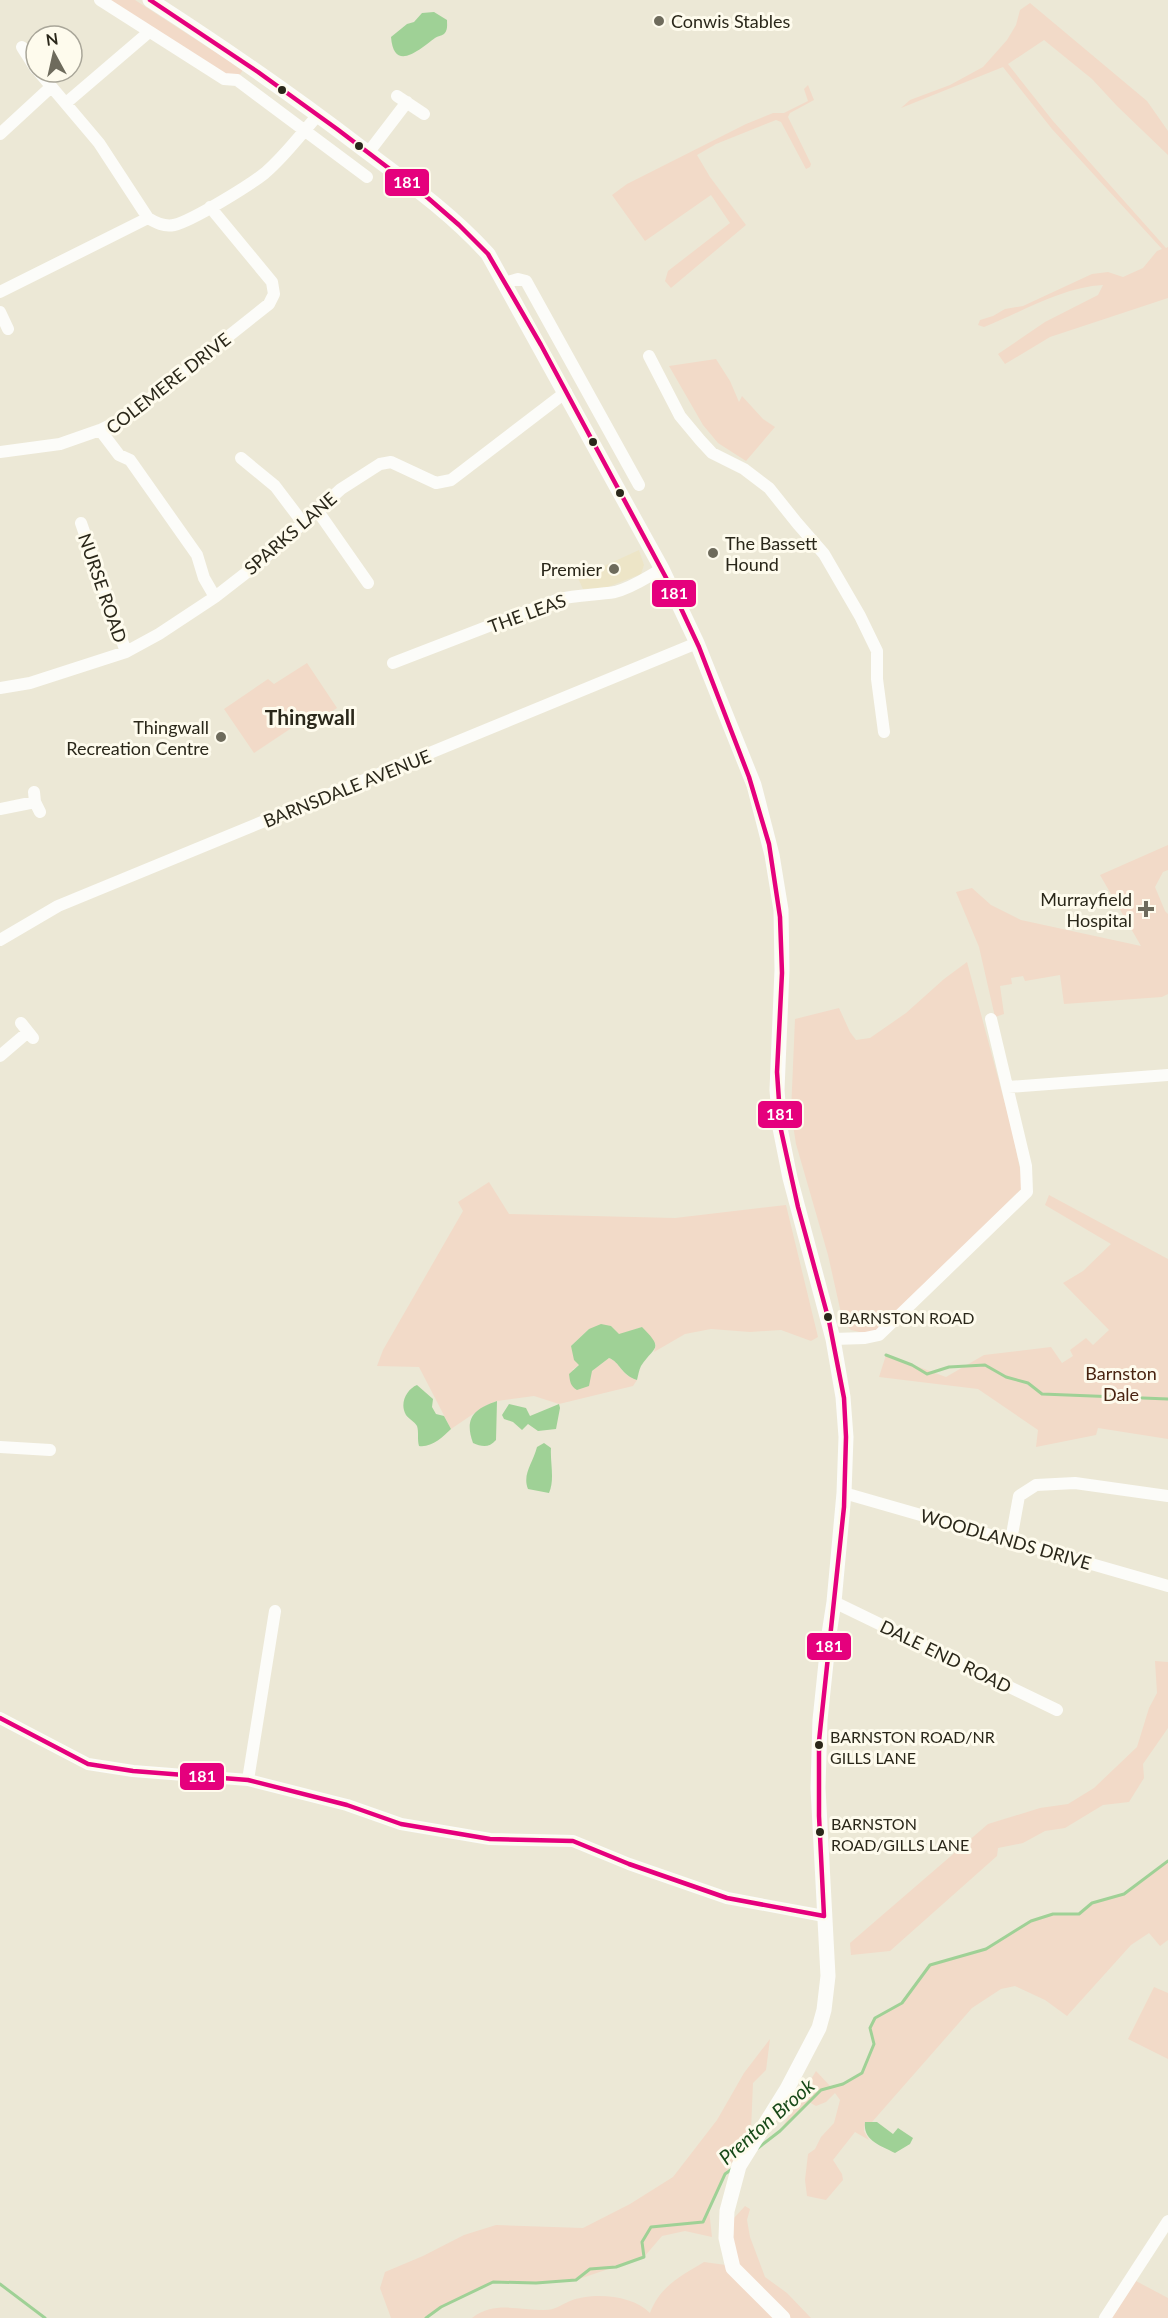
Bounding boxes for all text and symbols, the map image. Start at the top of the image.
place label: Conwis Stables [671,10,791,32]
marker: Conwis Stables [652,14,666,28]
north arrow [24,24,84,84]
text: N [44,28,59,49]
unlabelled marker [276,84,288,96]
unlabelled marker [353,140,365,152]
line badge: 181 [384,168,430,197]
text: 181 [393,172,421,191]
street label: COLEMERE DRIVE [101,328,235,438]
unlabelled marker [587,436,599,448]
street label: SPARKS LANE [239,487,341,579]
unlabelled marker [614,487,626,499]
street label: NURSE ROAD [74,530,132,646]
place label: The Bassett Hound [725,532,818,575]
marker: The Bassett Hound [706,546,720,560]
place label: Premier [540,558,602,580]
marker: Premier [607,562,621,576]
line badge: 181 [651,579,697,608]
text: 181 [660,583,688,602]
street label: THE LEAS [485,589,569,637]
district label: Thingwall [265,704,355,729]
place label: Thingwall Recreation Centre [66,716,209,759]
marker: Thingwall Recreation Centre [214,730,228,744]
street label: BARNSDALE AVENUE [260,744,434,832]
place label: Murrayfield Hospital [1040,888,1132,931]
marker: Murrayfield Hospital [1137,900,1155,918]
line badge: 181 [757,1100,803,1129]
text: 181 [766,1104,794,1123]
place label: BARNSTON ROAD [839,1308,974,1327]
marker: BARNSTON ROAD [822,1311,834,1323]
park label: Barnston Dale [1085,1362,1157,1405]
street label: WOODLANDS DRIVE [918,1504,1094,1574]
street label: DALE END ROAD [877,1615,1015,1697]
line badge: 181 [806,1632,852,1661]
text: 181 [815,1636,843,1655]
place label: BARNSTON ROAD/NR GILLS LANE [830,1727,995,1767]
marker: BARNSTON ROAD/NR GILLS LANE [813,1739,825,1751]
line badge: 181 [179,1762,225,1791]
text: 181 [188,1766,216,1785]
place label: BARNSTON ROAD/GILLS LANE [831,1814,969,1854]
marker: BARNSTON ROAD/GILLS LANE [814,1826,826,1838]
water label: Prenton Brook [713,2073,819,2169]

